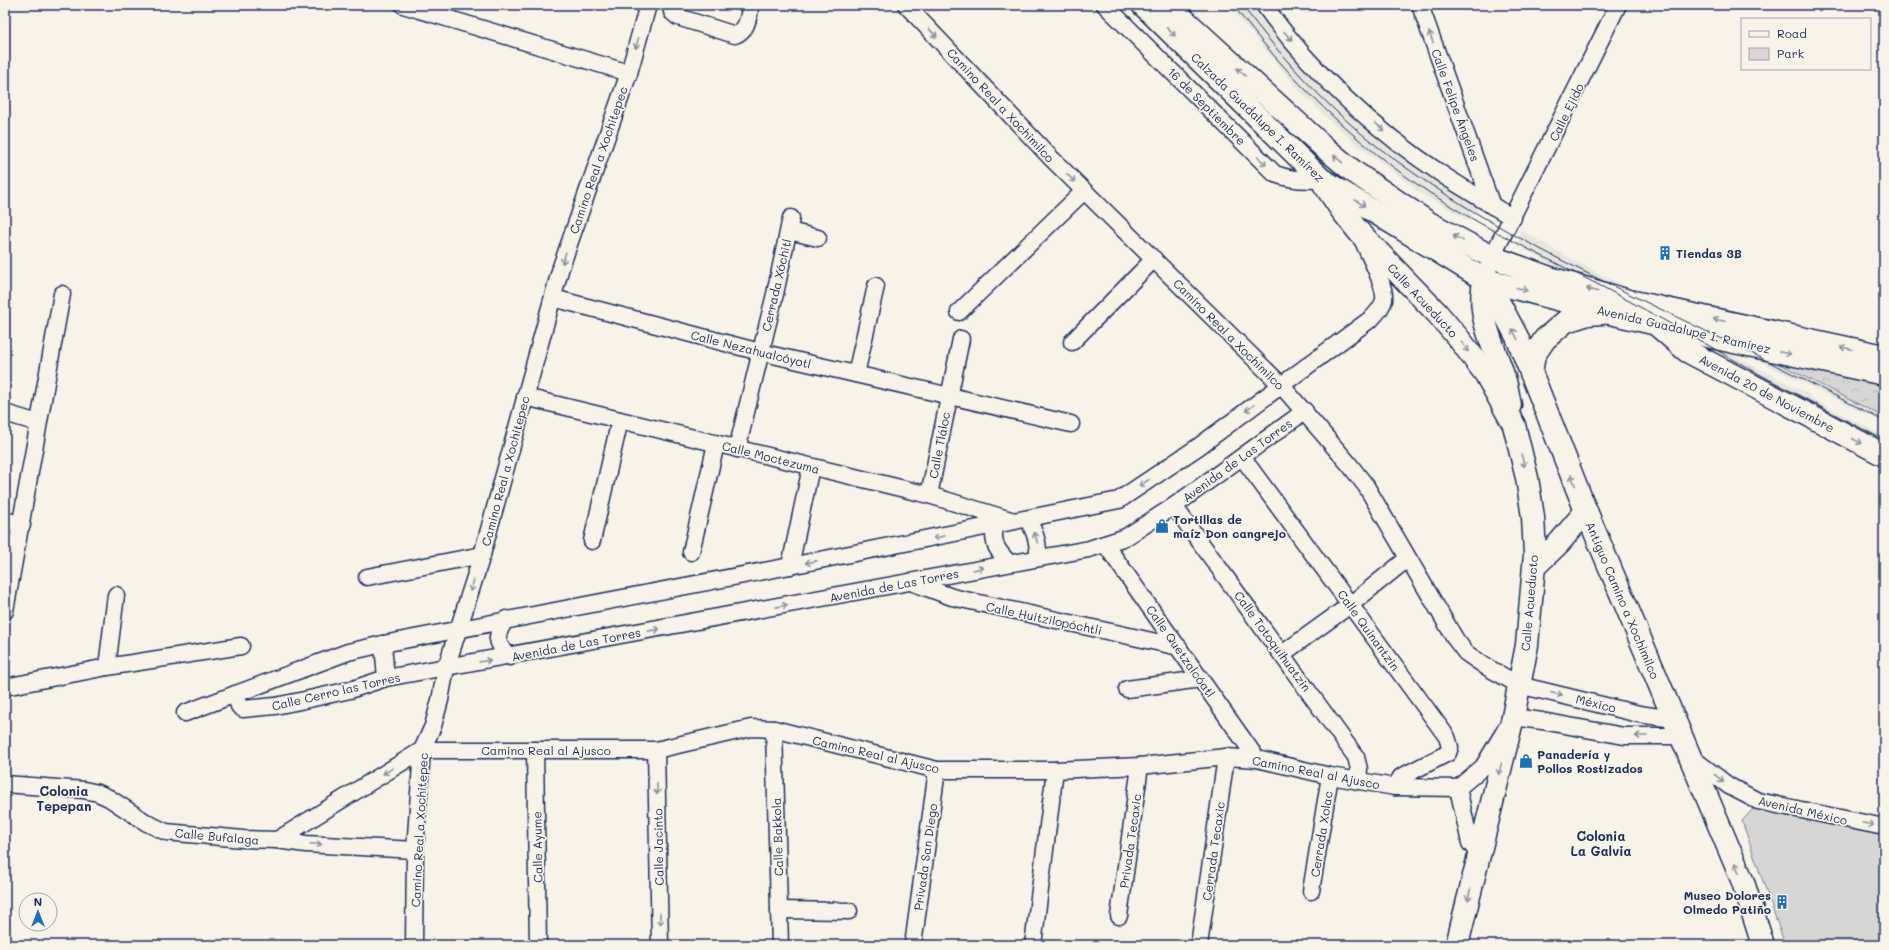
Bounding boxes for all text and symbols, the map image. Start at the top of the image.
legend [1741,18,1871,70]
text: Road [1777,25,1807,41]
one-way arrow [1166,27,1176,37]
one-way arrow [928,28,938,38]
one-way arrow [1283,31,1292,41]
one-way arrow [1427,32,1435,44]
one-way arrow [633,36,640,49]
street label: Camino Real a Xochimilco [944,44,1058,166]
text: Park [1777,45,1804,61]
street label: Calle Felipe Ángeles [1428,47,1484,164]
street label: Calzada Guadalupe I. Ramírez [1188,49,1328,185]
street label: 16 de Septiembre [1165,64,1249,148]
one-way arrow [1236,67,1246,77]
street label: Calle Ejido [1545,80,1587,144]
street label: Camino Real a Xochitepec [565,84,631,236]
one-way arrow [1374,123,1385,132]
one-way arrow [1332,154,1343,163]
one-way arrow [1257,156,1267,166]
one-way arrow [1066,173,1076,183]
one-way arrow [1354,199,1365,207]
one-way arrow [1452,234,1464,242]
street label: Cerrada Xóchitl [758,237,794,333]
building icon: Tiendas 3B [1657,245,1673,261]
place label: Tiendas 3B [1676,245,1742,261]
one-way arrow [560,252,567,265]
street label: Calle Acueducto [1384,259,1462,341]
street label: Camino Real a Xochimilco [1170,275,1288,393]
one-way arrow [1516,286,1529,293]
one-way arrow [1586,286,1599,293]
street label: Avenida Guadalupe I. Ramírez [1596,301,1773,357]
one-way arrow [1713,316,1726,324]
street label: Calle Nezahualcóyotl [689,326,813,372]
one-way arrow [1511,328,1518,340]
one-way arrow [1461,341,1469,352]
one-way arrow [1840,343,1853,351]
one-way arrow [1778,349,1791,357]
street label: Avenida 20 de Noviembre [1697,350,1837,436]
street label: Camino Real a Xochitepec [477,394,533,548]
one-way arrow [1245,404,1256,413]
street label: Calle Tláloc [925,410,953,480]
street label: Avenida de Las Torres [1179,415,1295,505]
street label: Calle Moctezuma [721,437,821,477]
one-way arrow [1851,437,1863,445]
one-way arrow [1520,455,1527,468]
one-way arrow [1569,475,1577,487]
one-way arrow [1138,479,1149,487]
place label: Tortillas de maíz Don cangrejo [1173,511,1286,541]
shop icon: Tortillas de maíz Don cangrejo [1154,518,1170,534]
street label: Antiguo Camino a Xochimilco [1583,519,1663,681]
one-way arrow [1032,532,1039,545]
one-way arrow [932,533,945,541]
street label: Calle Acueducto [1517,554,1541,652]
one-way arrow [805,558,818,566]
street label: Avenida de Las Torres [828,565,960,605]
one-way arrow [971,565,984,573]
one-way arrow [468,579,475,592]
street label: Calle Quinantzin [1334,586,1404,674]
street label: Calle Totoquihuatzin [1231,588,1315,694]
street label: Calle Huitzilopóchtli [985,598,1103,638]
one-way arrow [775,602,788,610]
street label: Calle Quetzalcóatl [1143,602,1219,700]
street label: Avenida de Las Torres [510,624,642,664]
one-way arrow [647,626,660,634]
one-way arrow [478,657,491,665]
street label: Calle Cerro las Torres [270,668,402,714]
street label: México [1574,690,1618,716]
one-way arrow [1551,691,1564,698]
street label: Camino Real al Ajusco [811,732,941,776]
one-way arrow [1635,732,1648,740]
street label: Camino Real al Ajusco [481,742,611,758]
place label: Panadería y Pollos Rostizados [1537,746,1643,776]
street label: Camino Real a Xochitepec [407,752,431,908]
street label: Camino Real al Ajusco [1251,752,1381,792]
shop icon: Panadería y Pollos Rostizados [1518,753,1534,769]
one-way arrow [1496,762,1504,775]
one-way arrow [383,767,394,775]
one-way arrow [1713,774,1724,783]
district label: Colonia Tepepan [36,782,92,814]
one-way arrow [653,782,661,795]
street label: Cerrada Xolac [1306,790,1336,878]
street label: Avenida México [1757,792,1849,828]
street label: Privada Tecaxic [1115,793,1145,889]
street label: Calle Bakkola [768,797,786,877]
street label: Cerrada Tecaxic [1198,800,1228,902]
street label: Privada San Diego [910,802,940,912]
street label: Calle Jacinto [649,808,667,886]
street label: Calle Ayume [528,811,546,883]
one-way arrow [1861,820,1874,828]
street label: Calle Bufalaga [174,824,260,848]
district label: Colonia La Galvia [1570,827,1632,859]
one-way arrow [309,841,322,848]
one-way arrow [1733,863,1741,875]
place label: Museo Dolores Olmedo Patiño [1683,887,1771,917]
one-way arrow [1465,889,1472,902]
north arrow [18,892,58,932]
text: N [34,894,42,909]
building icon: Museo Dolores Olmedo Patiño [1774,894,1790,910]
one-way arrow [656,912,664,925]

